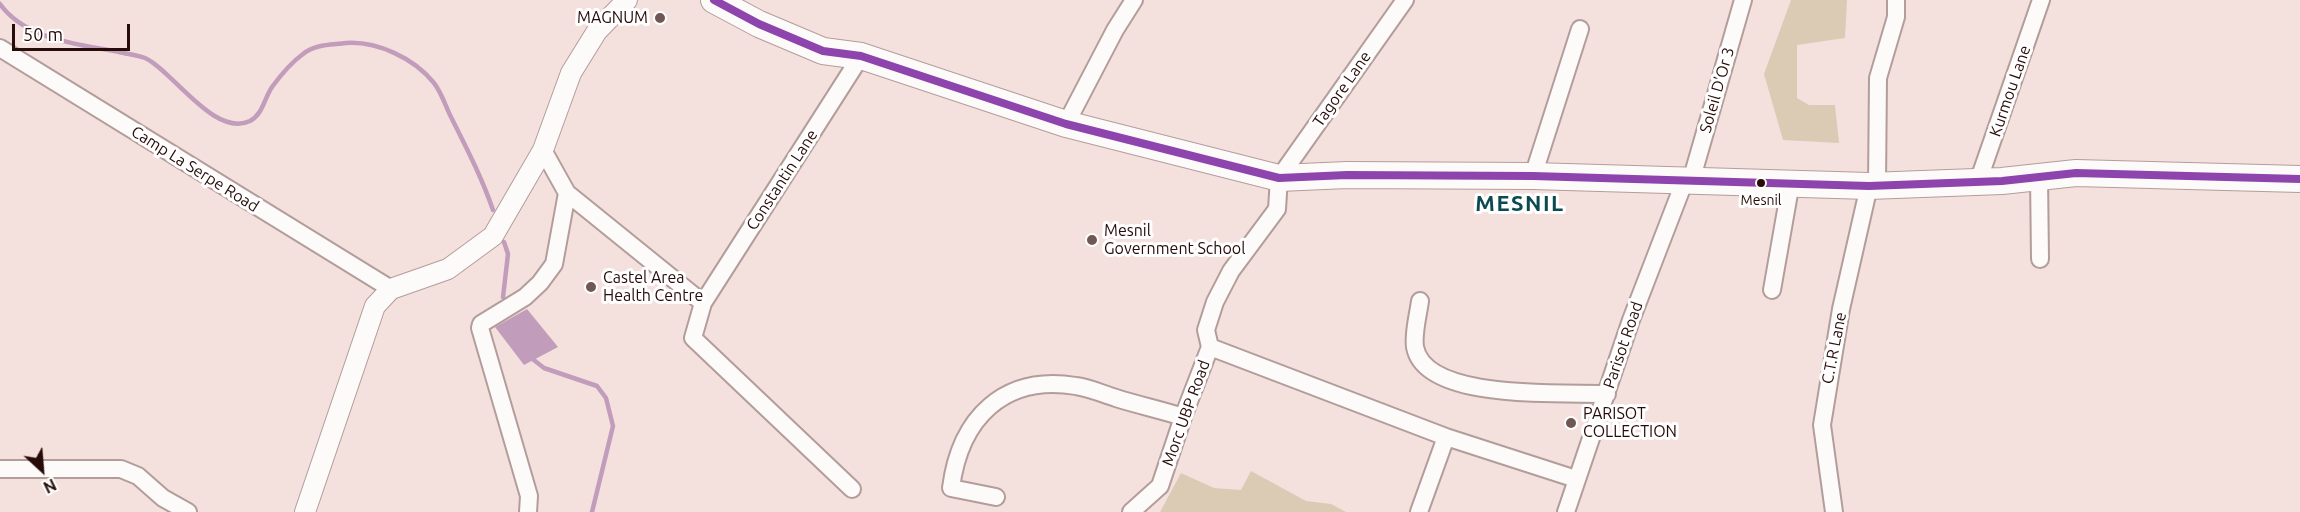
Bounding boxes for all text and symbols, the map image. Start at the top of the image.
place label: MAGNUM [577,8,648,28]
marker: MAGNUM [653,11,667,25]
scale bar [15,12,134,50]
text: 50 m [23,24,63,44]
street label: Kurmou Lane [1985,43,2035,139]
street label: Soleil D'Or 3 [1696,45,1738,135]
street label: Tagore Lane [1309,47,1375,131]
street label: Camp La Serpe Road [128,122,262,216]
street label: Constantin Lane [742,126,822,234]
marker: Mesnil [1755,177,1767,189]
district label: MESNIL [1475,191,1565,217]
place label: Mesnil [1740,192,1782,208]
place label: Mesnil Government School [1104,221,1245,259]
marker: Mesnil Government School [1085,233,1099,247]
place label: Castel Area Health Centre [603,268,703,306]
marker: Castel Area Health Centre [584,280,598,294]
street label: Parisot Road [1599,299,1647,391]
street label: C.T.R Lane [1818,310,1850,386]
street label: Morc UBP Road [1158,357,1214,469]
place label: PARISOT COLLECTION [1583,404,1677,442]
marker: PARISOT COLLECTION [1564,416,1578,430]
north arrow [12,440,72,500]
text: N [41,475,59,497]

